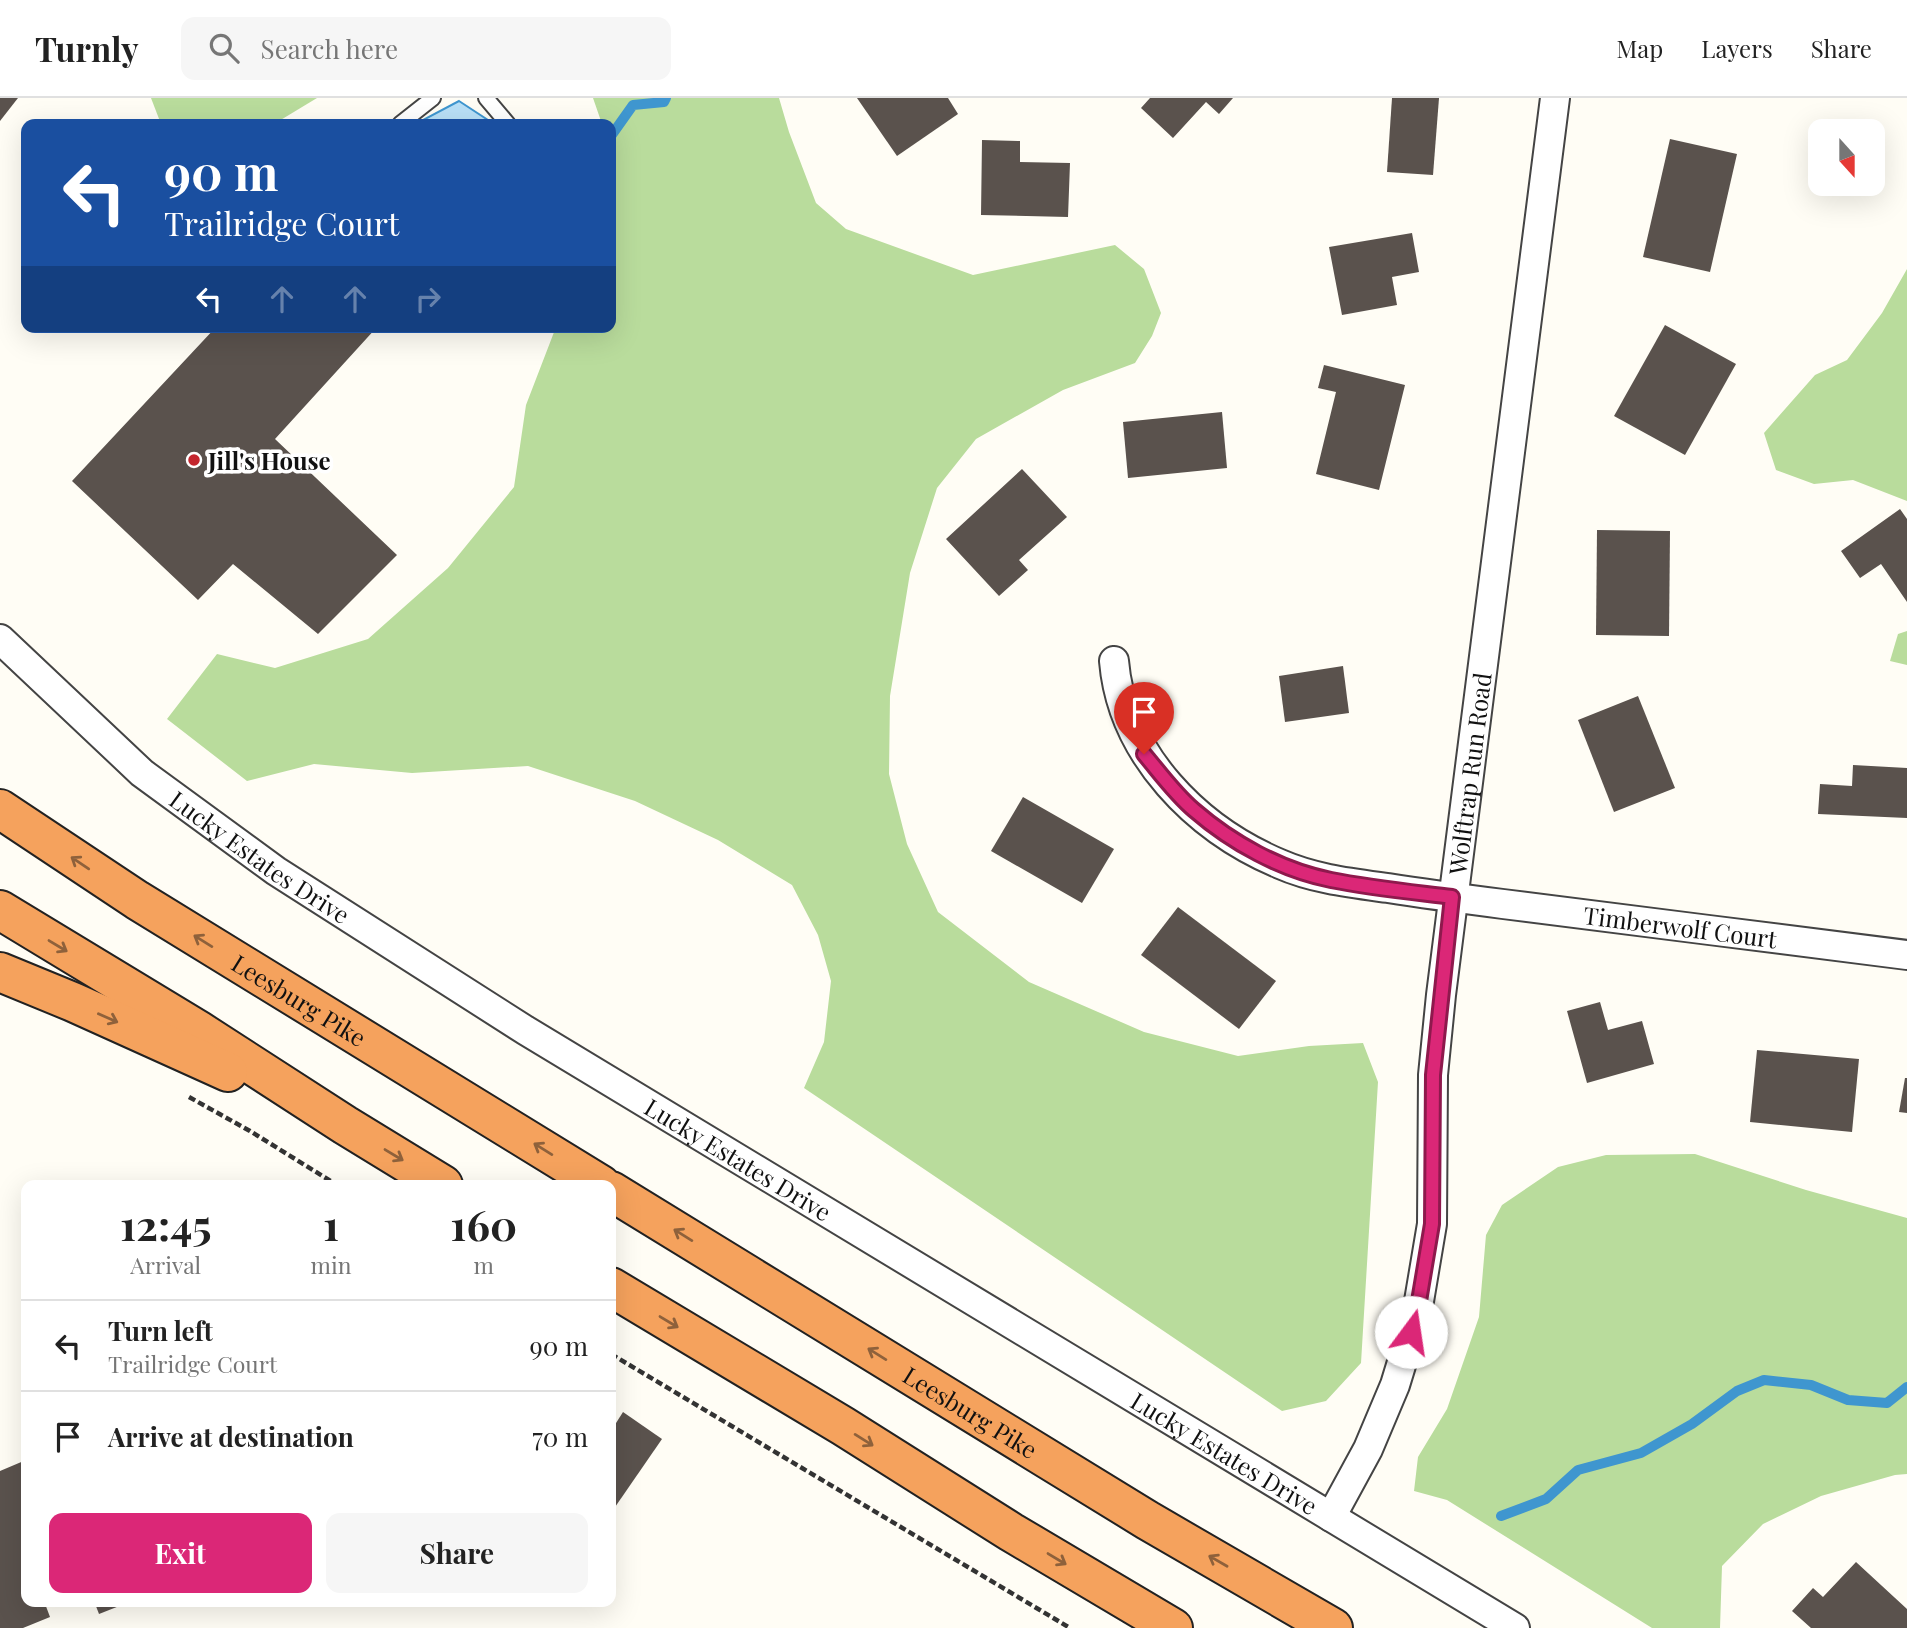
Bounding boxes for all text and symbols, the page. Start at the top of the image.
search box [181,17,671,80]
text: Turnly [35,26,139,70]
icon: search [205,29,243,67]
text: Search here [261,31,398,66]
text: Map [1617,32,1663,64]
text: Layers [1701,32,1773,64]
text: Share [1811,32,1872,64]
north arrow [1808,119,1885,196]
map controls [1808,119,1885,196]
text: 90 m [164,138,278,203]
icon: left [49,147,140,238]
text: Trailridge Court [164,201,399,244]
icon: left [190,280,228,318]
icon: ahead [263,280,301,318]
icon: ahead [336,280,374,318]
icon: right [409,280,447,318]
place label: Jill's House [207,444,331,476]
marker: Jill's House [186,452,202,468]
street label: Wolftrap Run Road [1440,671,1498,877]
pin [1114,682,1174,754]
icon: arrive [1125,693,1163,731]
street label: Lucky Estates Drive [164,783,356,930]
one-way arrow [71,855,91,869]
street label: Timberwolf Court [1582,898,1779,954]
one-way arrow [193,933,213,947]
one-way arrow [48,939,68,953]
street label: Leesburg Pike [226,946,372,1053]
one-way arrow [97,1012,118,1025]
street label: Lucky Estates Drive [639,1090,838,1228]
one-way arrow [533,1142,553,1156]
one-way arrow [384,1147,403,1162]
text: 12:45 [120,1196,212,1252]
text: 1 [323,1196,339,1252]
text: 160 [450,1196,517,1252]
one-way arrow [674,1228,694,1242]
text: Arrival [130,1249,201,1280]
text: min [311,1249,351,1280]
text: m [473,1249,494,1280]
position arrow [1374,1295,1448,1369]
text: Turn left [108,1313,213,1348]
one-way arrow [659,1316,679,1330]
icon: left [49,1327,87,1365]
text: 90 m [530,1328,588,1363]
one-way arrow [868,1347,888,1361]
text: Trailridge Court [108,1348,277,1379]
street label: Leesburg Pike [898,1358,1044,1465]
street label: Lucky Estates Drive [1125,1384,1324,1521]
icon: arrive [49,1418,87,1456]
text: Arrive at destination [108,1419,354,1454]
text: 70 m [532,1419,588,1454]
one-way arrow [854,1432,873,1447]
button: Exit [49,1513,312,1593]
button: Share [326,1513,588,1593]
one-way arrow [1047,1553,1067,1567]
one-way arrow [1209,1554,1229,1568]

